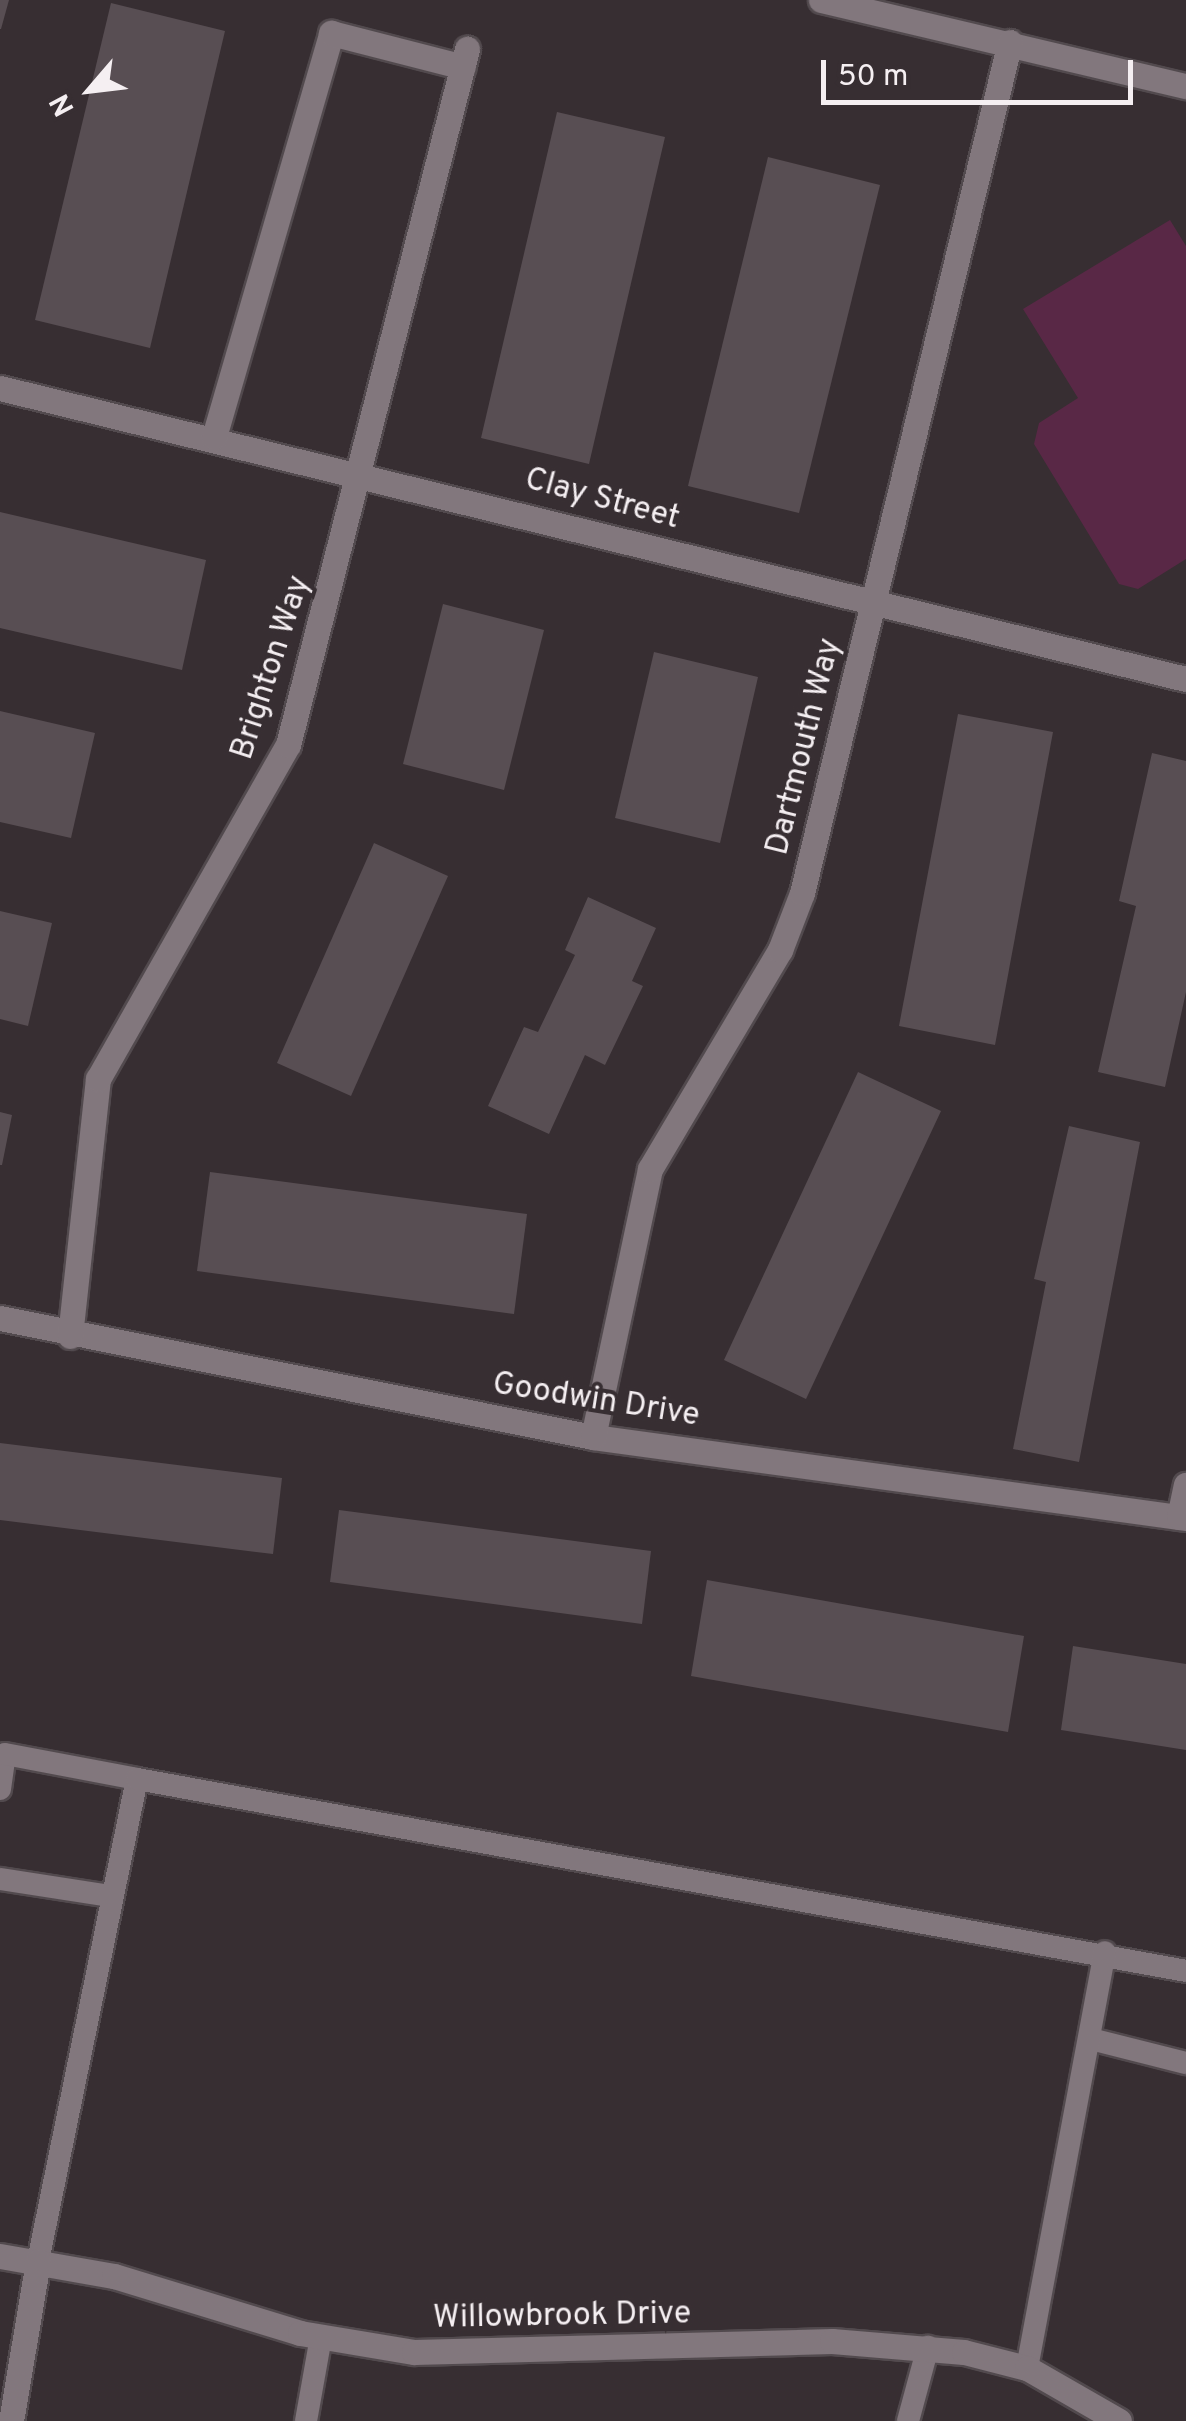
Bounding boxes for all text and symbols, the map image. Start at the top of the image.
north arrow [40,40,140,140]
scale bar [826,40,1138,102]
text: 50 m [838,59,908,96]
text: N [43,87,84,121]
street label: Clay Street [521,461,683,539]
street label: Brighton Way [224,571,320,765]
street label: Dartmouth Way [759,634,851,860]
street label: Goodwin Drive [490,1366,702,1436]
street label: Willowbrook Drive [433,2296,691,2338]

